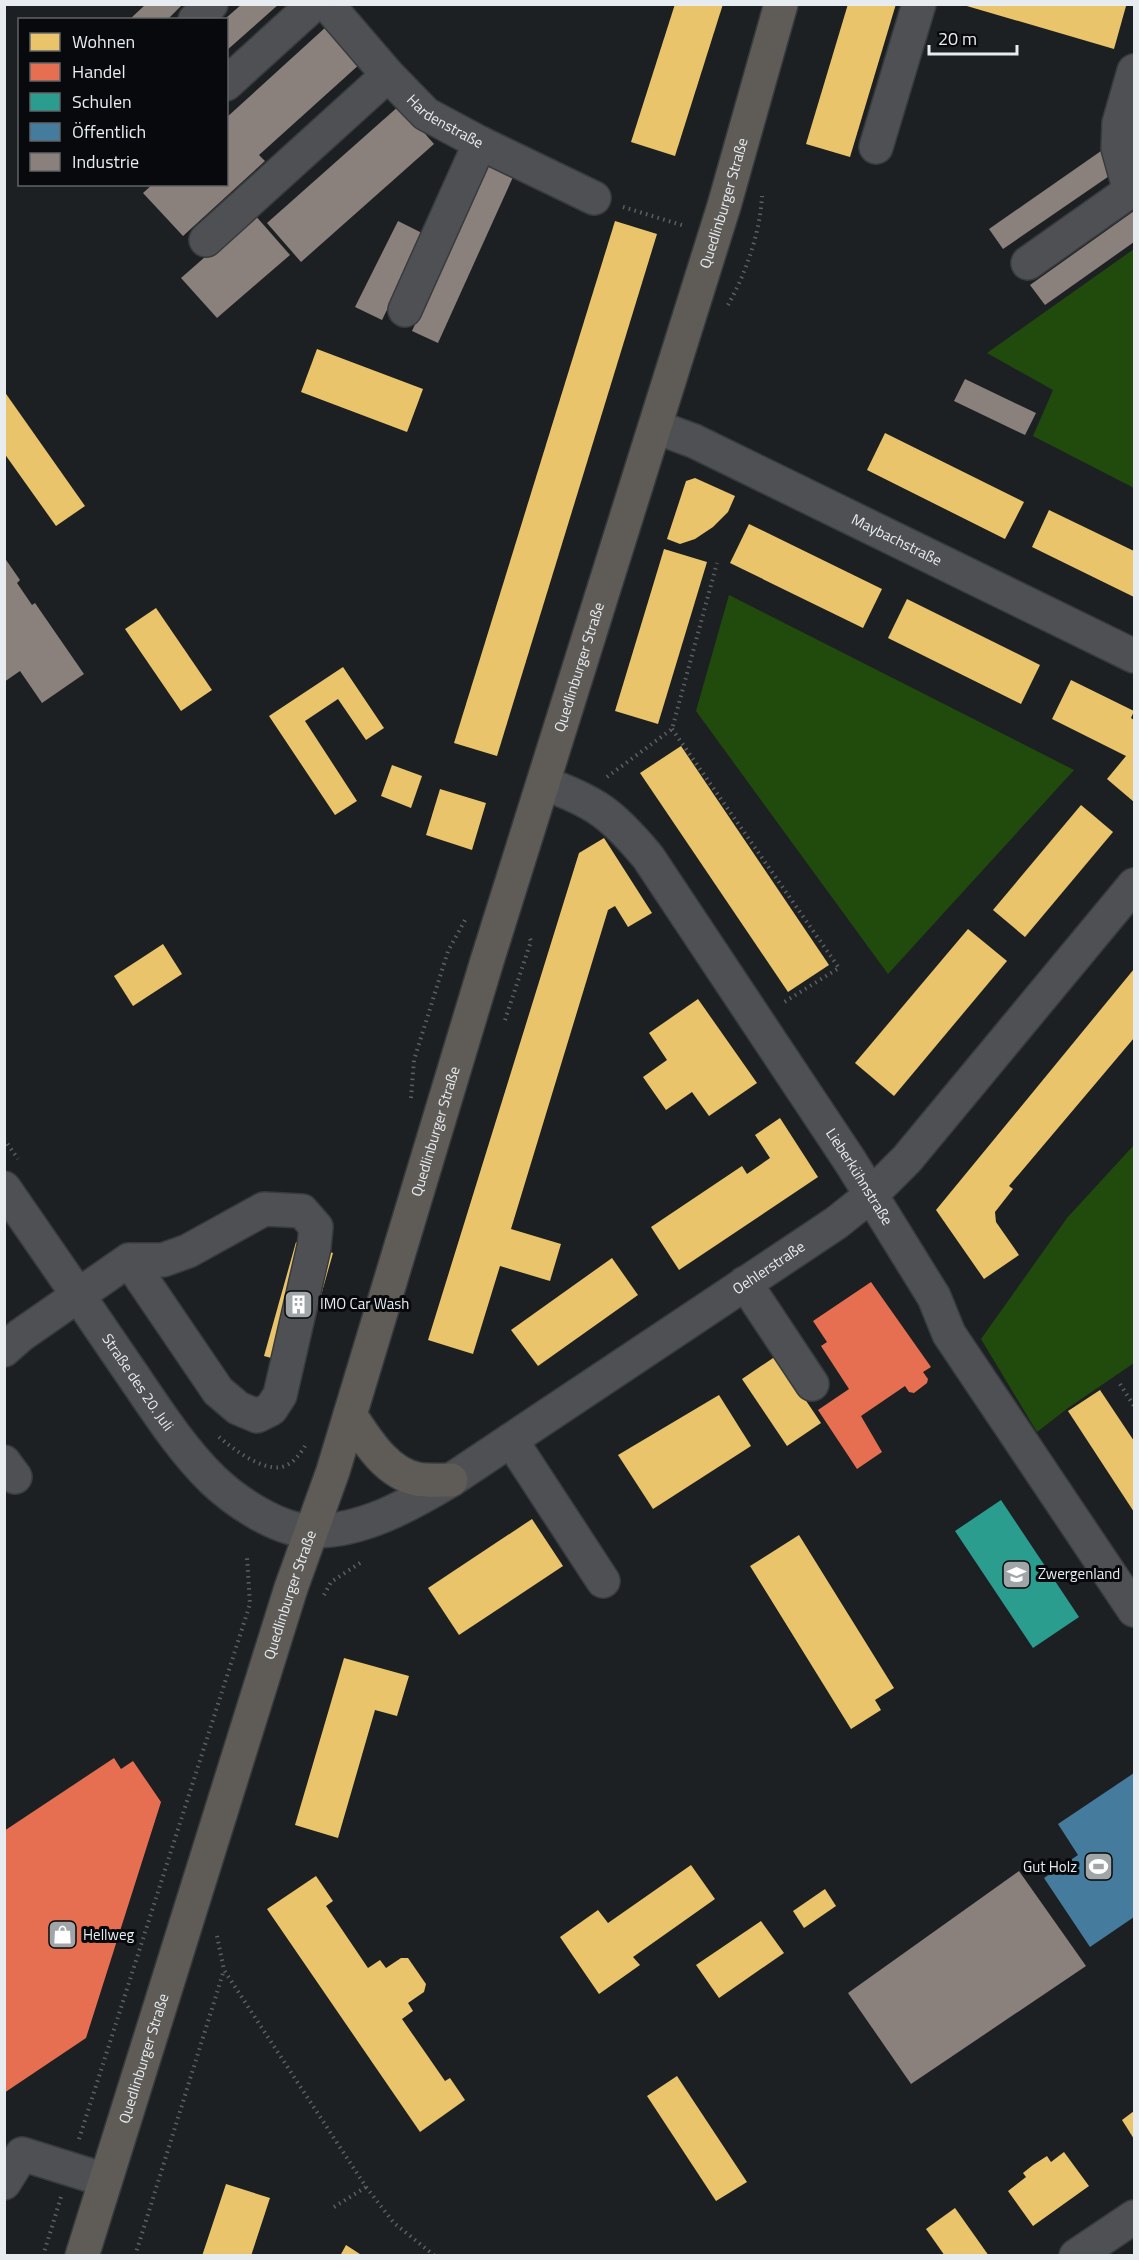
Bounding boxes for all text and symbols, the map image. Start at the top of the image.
legend [18,18,228,186]
scale bar [929,18,1018,56]
text: 20 m [938,25,977,52]
text: Wohnen [72,28,135,55]
text: Handel [72,58,126,85]
text: Schulen [72,88,132,115]
street label: Hardenstraße [402,89,488,154]
text: Öffentlich [72,118,146,145]
street label: Quedlinburger Straße [693,135,754,271]
text: Industrie [72,148,139,175]
street label: Maybachstraße [848,508,946,572]
street label: Quedlinburger Straße [548,599,610,735]
street label: Quedlinburger Straße [405,1063,466,1199]
street label: Lieberkühnstraße [820,1123,899,1230]
street label: Oehlerstraße [728,1235,809,1300]
building icon: IMO Car Wash [283,1288,315,1320]
place label: IMO Car Wash [320,1292,409,1315]
street label: Straße des 20. Juli [97,1329,180,1436]
street label: Quedlinburger Straße [257,1527,322,1662]
school or university icon: Zwergenland [1001,1558,1033,1590]
place label: Zwergenland [1038,1562,1120,1585]
sports icon: Gut Holz [1082,1851,1114,1883]
place label: Gut Holz [1023,1855,1077,1878]
shop icon: Hellweg [46,1919,78,1951]
place label: Hellweg [83,1923,134,1946]
street label: Quedlinburger Straße [112,1990,174,2126]

